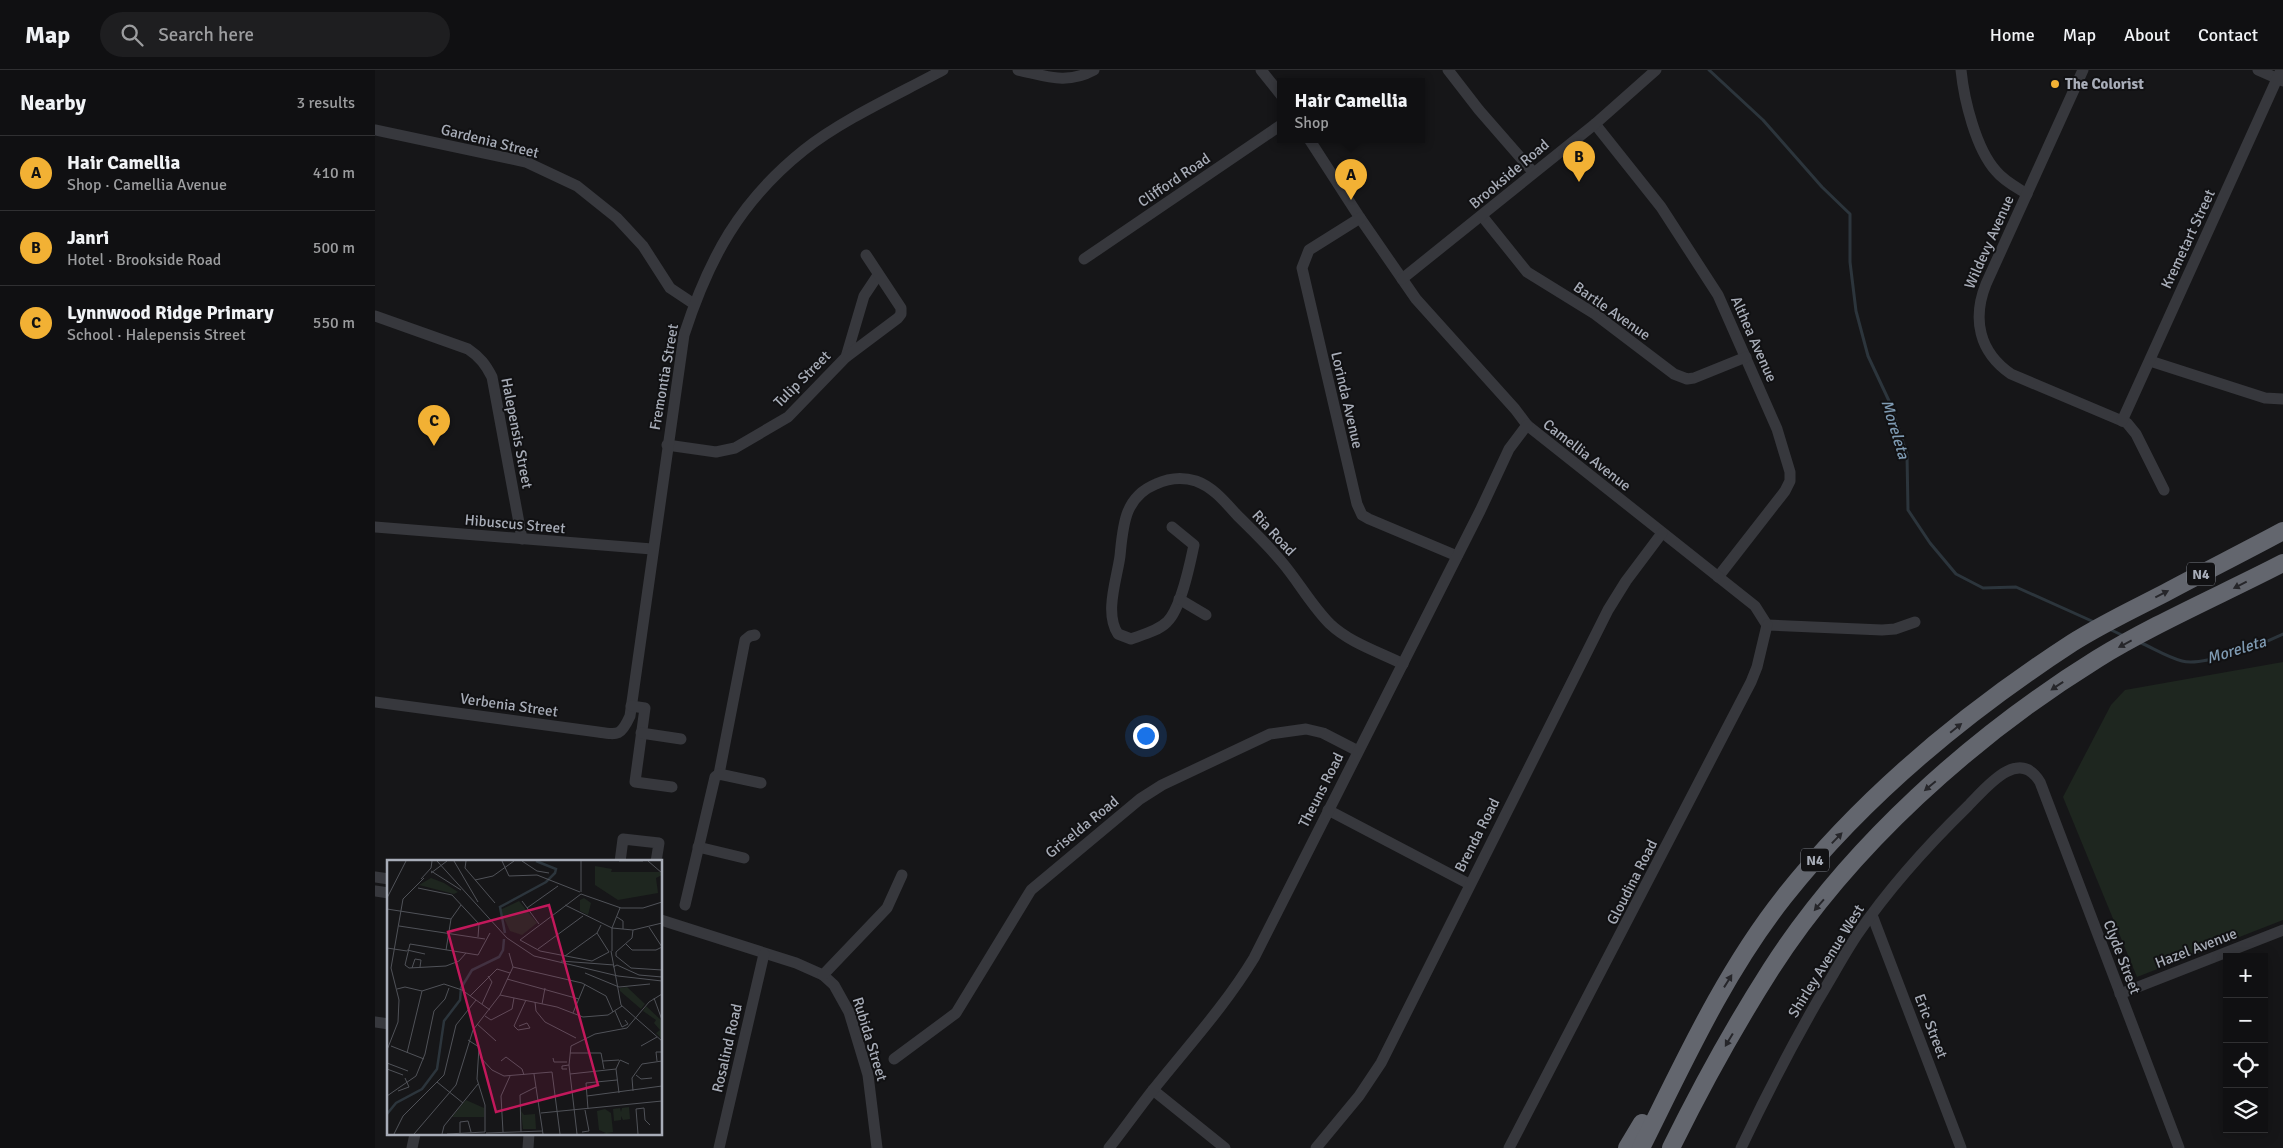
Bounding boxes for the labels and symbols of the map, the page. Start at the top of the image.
place label: The Colorist [2065,75,2144,93]
marker: The Colorist [2049,78,2061,90]
street label: Gardenia Street [439,120,541,162]
street label: Brookside Road [1465,135,1553,213]
pin: B [1563,141,1595,182]
street label: Clifford Road [1134,149,1214,211]
pin: A [1335,159,1367,200]
street label: Kremetart Street [2157,186,2219,292]
street label: Wildevy Avenue [1960,192,2018,292]
street label: Bartle Avenue [1570,278,1654,344]
street label: Althea Avenue [1727,293,1781,385]
street label: Fremontia Street [646,322,682,432]
street label: Tulip Street [770,347,834,411]
street label: Lorinda Avenue [1327,350,1367,450]
street label: Halepensis Street [497,376,537,490]
water label: Moreleta [1877,397,1914,462]
pin: C [418,405,450,446]
street label: Camellia Avenue [1539,415,1635,495]
street label: Ria Road [1248,506,1300,560]
street label: Hibuscus Street [464,511,566,537]
road number: N4 [2187,562,2215,586]
one-way arrow [2232,581,2247,589]
one-way arrow [2155,590,2169,598]
water label: Moreleta [2204,631,2269,668]
one-way arrow [2118,640,2132,648]
one-way arrow [2051,681,2064,691]
street label: Verbenia Street [459,689,559,721]
one-way arrow [1949,722,1962,733]
your location [1133,723,1159,749]
street label: Theuns Road [1294,750,1348,830]
one-way arrow [1924,780,1936,792]
street label: Griselda Road [1042,792,1122,862]
street label: Brenda Road [1451,795,1503,875]
one-way arrow [1831,832,1843,844]
street label: Gloudina Road [1603,836,1661,928]
road number: N4 [1801,848,1829,872]
inset map [387,860,663,1136]
one-way arrow [1813,898,1825,910]
street label: Shirley Avenue West [1784,901,1868,1021]
street label: Clyde Street [2100,917,2144,997]
street label: Hazel Avenue [2152,924,2240,972]
one-way arrow [1723,974,1733,987]
street label: Eric Street [1910,991,1952,1061]
street label: Rubida Street [849,995,891,1083]
street label: Rosalind Road [708,1002,746,1094]
one-way arrow [1724,1033,1733,1046]

